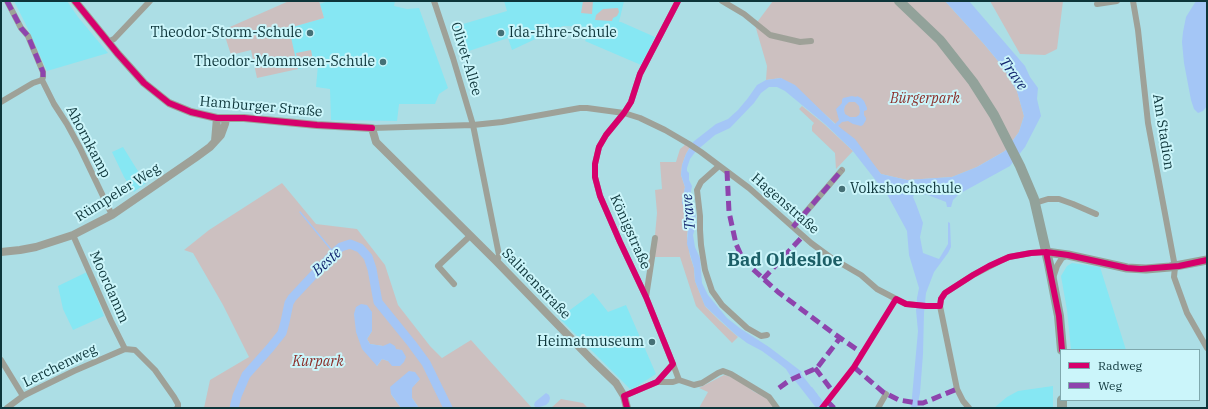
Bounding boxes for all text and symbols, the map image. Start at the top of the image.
street label: Olivet-Allee [447,20,485,98]
place label: Theodor-Storm-Schule [151,25,302,41]
place label: Ida-Ehre-Schule [509,25,617,41]
marker: Theodor-Storm-Schule [305,28,315,38]
marker: Ida-Ehre-Schule [496,28,506,38]
place label: Theodor-Mommsen-Schule [194,54,375,70]
water label: Trave [995,54,1031,94]
marker: Theodor-Mommsen-Schule [378,57,388,67]
park label: Bürgerpark [890,91,960,107]
street label: Hamburger Straße [199,93,323,121]
street label: Am Stadion [1149,93,1177,171]
street label: Ahornkamp [62,103,114,181]
street label: Rümpeler Weg [73,160,163,226]
street label: Hagenstraße [748,170,822,238]
place label: Volkshochschule [850,181,962,197]
marker: Volkshochschule [837,184,847,194]
street label: Königstraße [606,192,654,272]
water label: Trave [678,193,700,231]
water label: Beste [309,244,345,280]
street label: Salinenstraße [498,245,574,323]
street label: Moordamm [86,248,132,326]
district label: Bad Oldesloe [727,250,843,272]
place label: Heimatmuseum [537,334,644,350]
marker: Heimatmuseum [647,337,657,347]
street label: Lerchenweg [20,341,100,391]
legend [1060,349,1200,401]
park label: Kurpark [292,354,344,370]
text: Radweg [1098,358,1142,373]
text: Weg [1098,378,1122,393]

